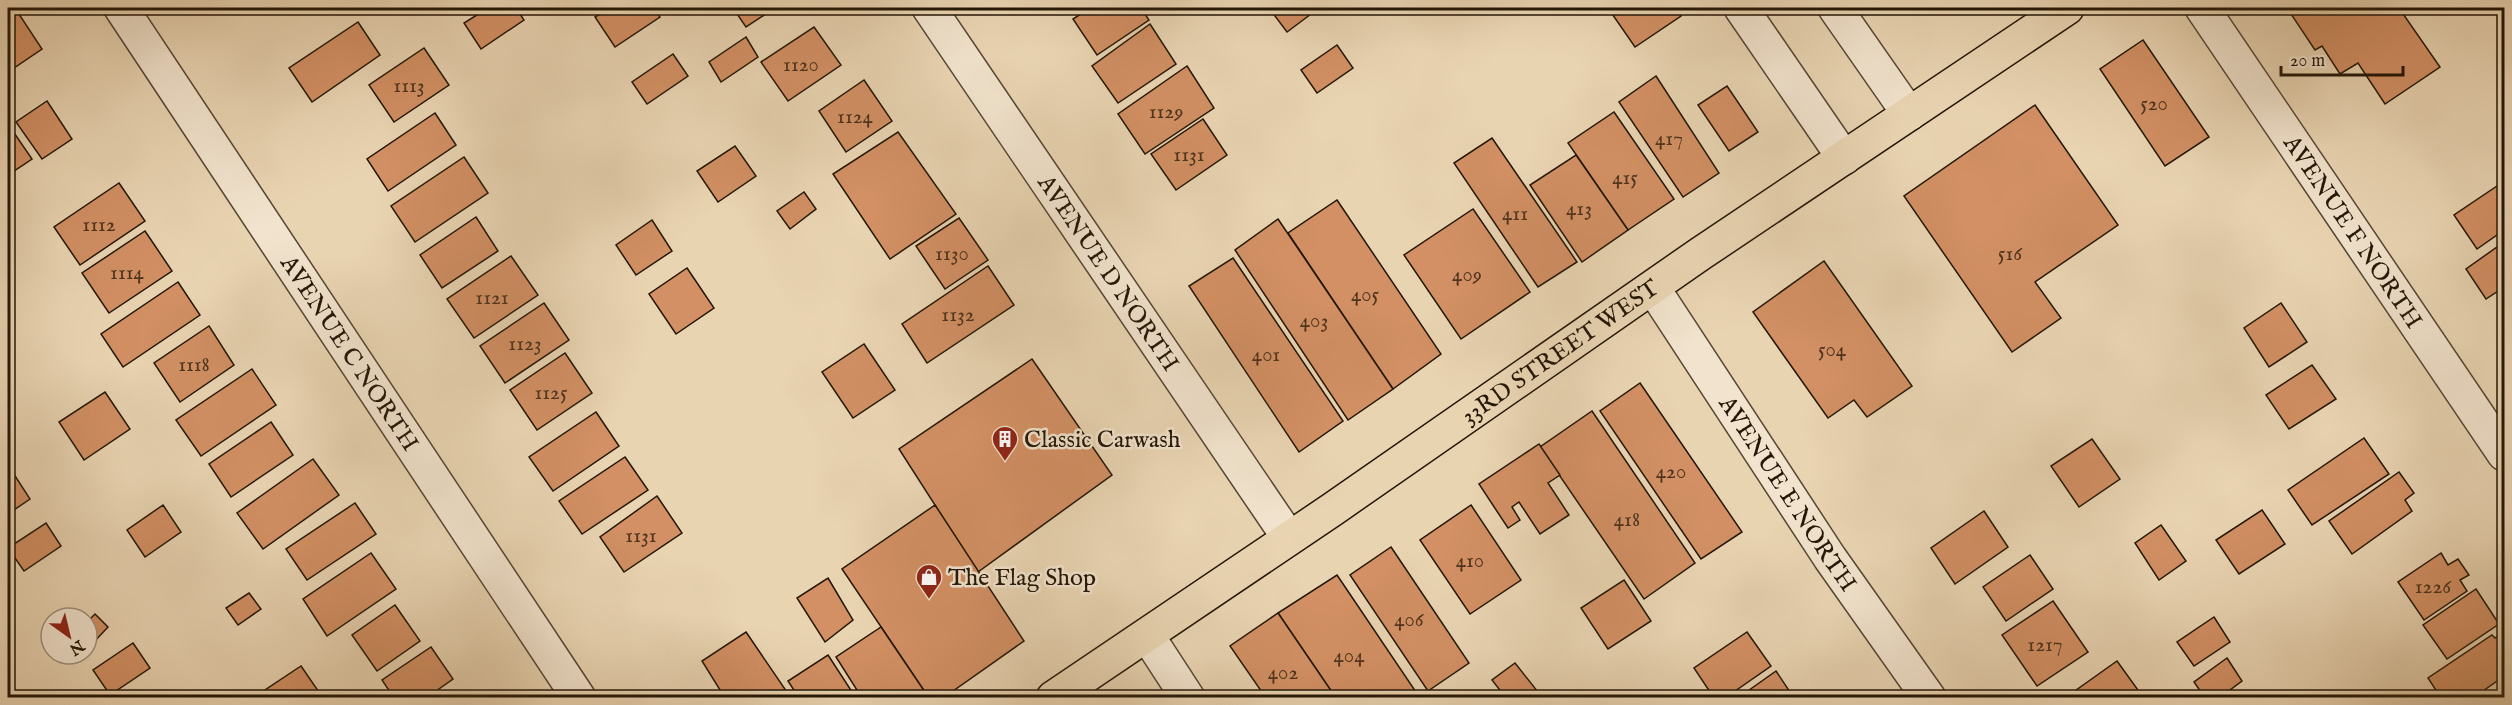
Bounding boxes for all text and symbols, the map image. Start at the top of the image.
scale bar [2281,39,2402,77]
text: 20 m [2290,50,2325,73]
house number: 1120 [783,52,819,79]
house number: 1113 [393,73,425,100]
house number: 520 [2140,91,2168,118]
house number: 1129 [1149,99,1183,126]
house number: 1124 [837,104,874,131]
house number: 417 [1655,126,1683,153]
street label: AVENUE F NORTH [2275,129,2429,335]
house number: 1131 [1173,142,1205,169]
house number: 415 [1612,165,1638,192]
street label: AVENUE D NORTH [1029,168,1185,378]
house number: 413 [1566,196,1592,223]
house number: 411 [1502,201,1528,228]
house number: 1112 [82,212,116,239]
house number: 1130 [935,241,969,268]
house number: 516 [1998,241,2023,268]
street label: AVENUE C NORTH [272,249,425,458]
house number: 1114 [110,260,145,287]
house number: 409 [1452,262,1482,289]
street label: 33RD STREET WEST [1456,273,1666,432]
house number: 405 [1351,282,1380,309]
house number: 1121 [475,285,509,312]
house number: 1132 [941,302,975,329]
house number: 403 [1300,308,1328,335]
house number: 1123 [508,331,542,358]
house number: 504 [1818,337,1847,364]
house number: 401 [1252,342,1280,369]
house number: 1118 [178,352,210,379]
house number: 1125 [534,380,568,407]
street label: AVENUE E NORTH [1711,390,1863,598]
building icon: Classic Carwash [990,424,1020,462]
place label: Classic Carwash [1024,425,1181,456]
house number: 420 [1656,459,1686,486]
house number: 418 [1614,507,1640,534]
house number: 1131 [625,523,657,550]
house number: 410 [1456,548,1484,575]
shop icon: The Flag Shop [914,562,944,600]
place label: The Flag Shop [948,563,1096,594]
house number: 1226 [2415,574,2452,601]
north arrow [39,606,99,666]
house number: 406 [1394,607,1425,634]
house number: 1217 [2027,632,2063,659]
text: N [65,634,88,659]
house number: 404 [1334,643,1365,670]
house number: 402 [1268,660,1298,687]

